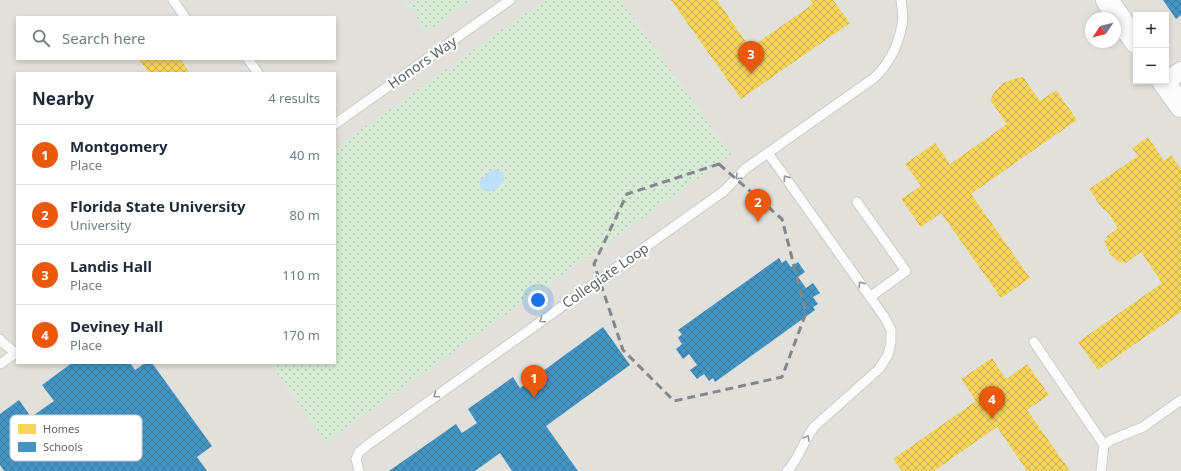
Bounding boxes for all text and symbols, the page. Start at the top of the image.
north arrow [1085,12,1121,48]
map controls [1133,12,1169,84]
button: + [1133,12,1169,48]
search box [16,16,336,60]
icon: search [30,27,52,49]
text: Search here [62,28,145,48]
street label: Honors Way [384,31,461,93]
pin: 3 [738,41,764,74]
button: − [1133,48,1169,84]
text: Nearby [32,87,94,110]
text: 4 results [268,89,320,107]
text: Montgomery [70,136,168,156]
text: 1 [41,146,49,164]
text: 40 m [290,146,320,164]
text: Place [70,156,102,174]
one-way arrow [735,172,743,180]
one-way arrow [783,175,791,182]
pin: 2 [745,189,771,222]
text: Florida State University [70,196,246,216]
text: 2 [41,206,49,224]
text: 80 m [290,206,320,224]
text: University [70,216,131,234]
street label: Collegiate Loop [558,238,652,312]
text: Landis Hall [70,256,152,276]
text: 3 [41,266,49,284]
text: 110 m [282,266,320,284]
text: Place [70,276,102,294]
one-way arrow [858,281,866,288]
your location [528,290,548,310]
one-way arrow [540,315,547,322]
text: Deviney Hall [70,316,163,336]
text: 4 [41,326,49,344]
text: 170 m [282,326,320,344]
text: Place [70,336,102,354]
pin: 1 [521,365,547,398]
pin: 4 [979,386,1005,419]
one-way arrow [434,390,441,397]
legend [10,415,142,461]
text: Homes [43,421,80,436]
one-way arrow [802,435,809,442]
text: Schools [43,439,83,454]

